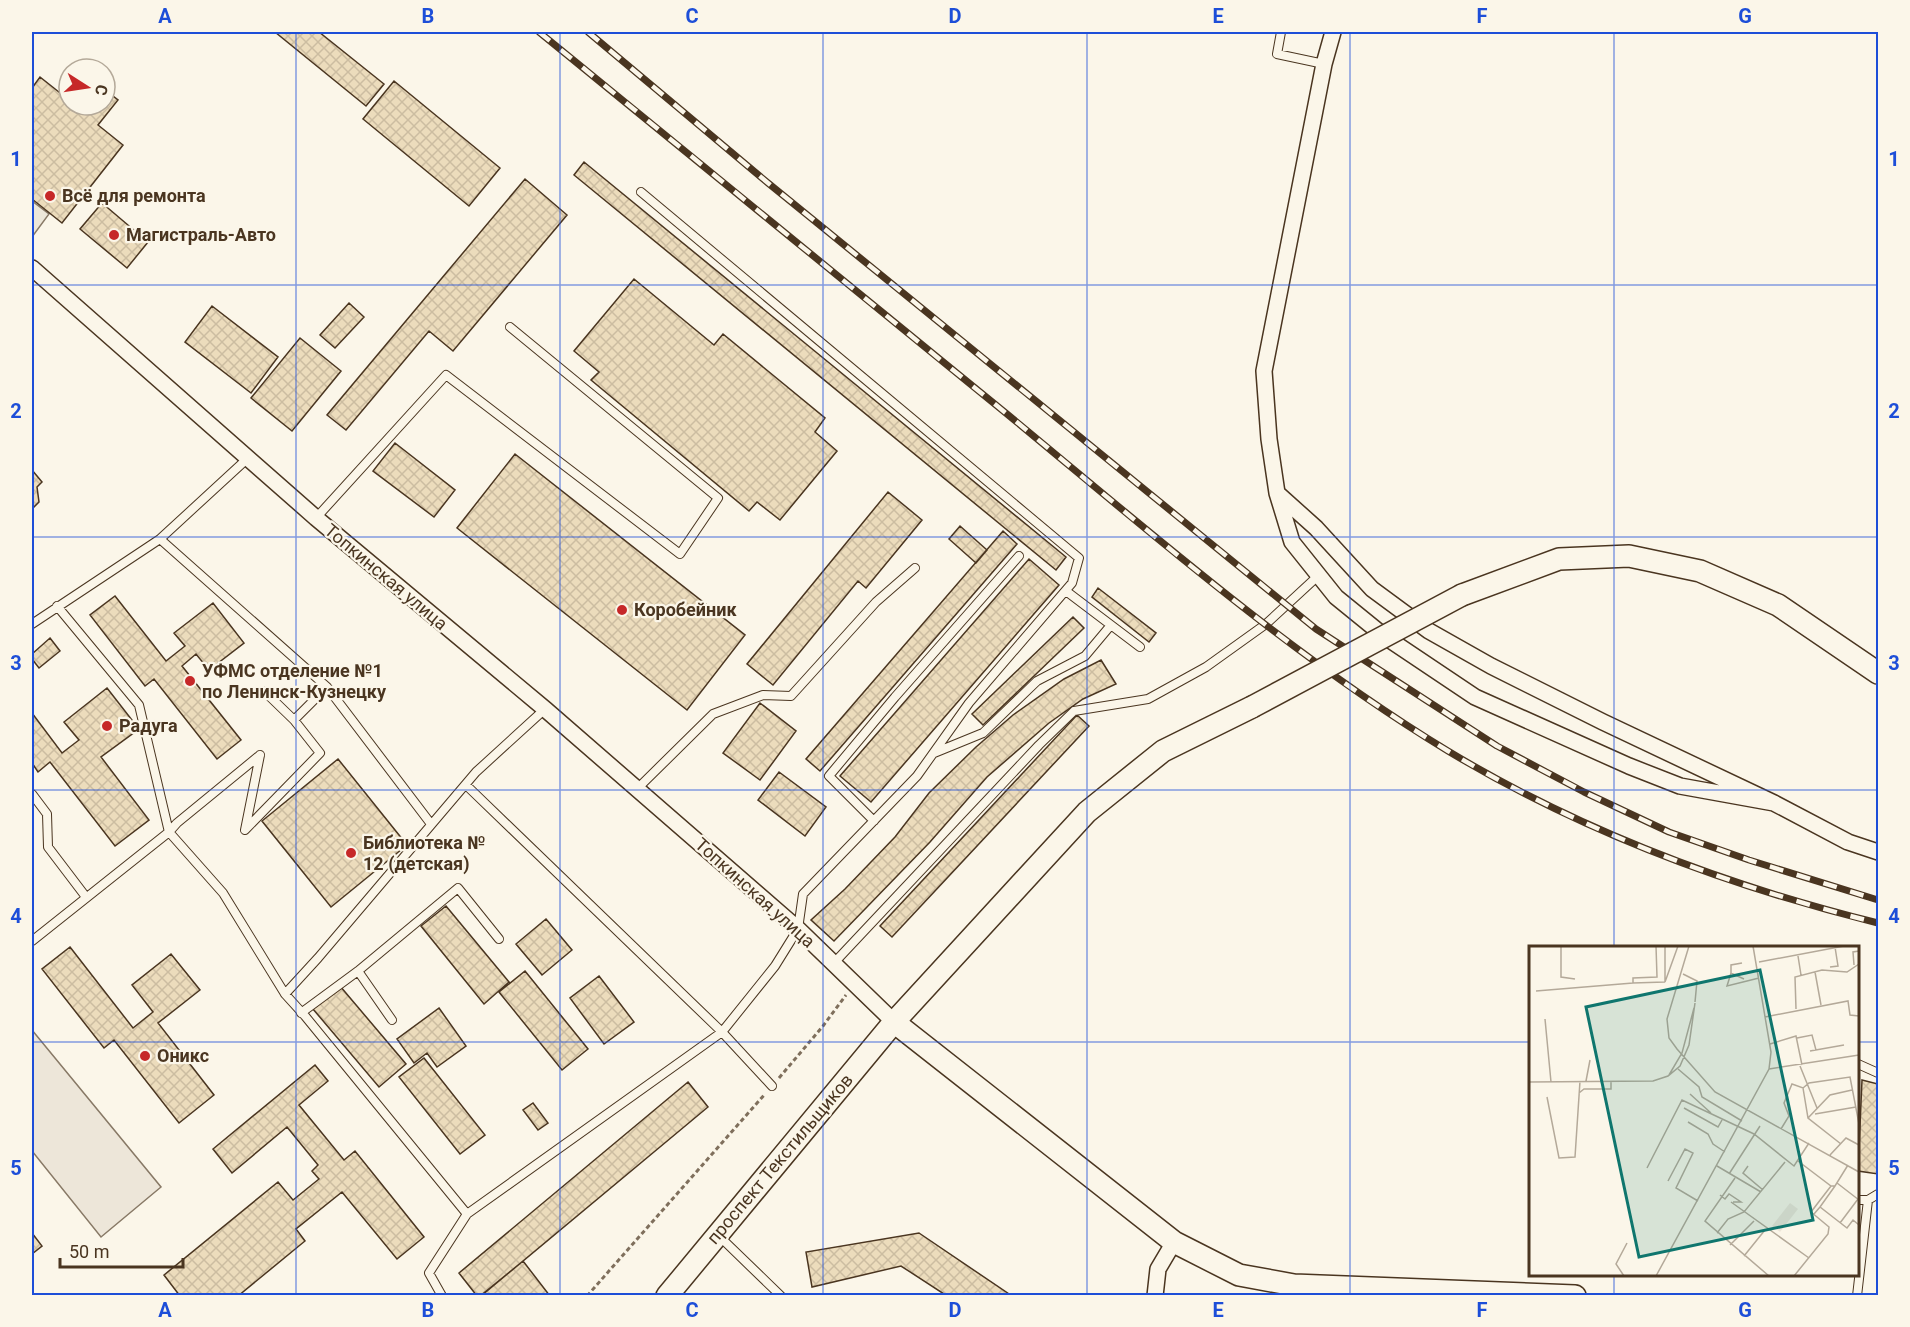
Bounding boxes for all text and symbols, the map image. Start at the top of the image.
text: A [158,4,172,28]
text: B [422,4,434,28]
text: C [685,4,699,28]
text: D [949,4,962,28]
text: E [1212,4,1224,28]
text: F [1477,4,1488,28]
text: G [1738,4,1752,28]
north arrow [57,57,117,117]
text: С [91,83,112,97]
text: 1 [10,147,22,171]
text: 1 [1888,147,1900,171]
place label: Всё для ремонта [62,185,206,206]
marker: Всё для ремонта [43,189,57,203]
place label: Магистраль-Авто [126,224,276,245]
marker: Магистраль-Авто [107,228,121,242]
text: 2 [10,399,22,423]
text: 2 [1888,399,1900,423]
street label: Топкинская улица [321,519,452,634]
place label: Коробейник [634,599,737,620]
marker: Коробейник [615,603,629,617]
text: 3 [10,651,22,675]
text: 3 [1888,651,1900,675]
place label: УФМС отделение №1 по Ленинск-Кузнецку [202,660,387,702]
marker: УФМС отделение №1 по Ленинск-Кузнецку [183,674,197,688]
place label: Радуга [119,715,178,736]
marker: Радуга [100,719,114,733]
place label: Библиотека № 12 (детская) [363,832,486,875]
street label: Топкинская улица [691,833,819,952]
marker: Библиотека № 12 (детская) [344,846,358,860]
text: 4 [10,904,22,928]
text: 4 [1888,904,1900,928]
inset map [1529,946,1859,1276]
place label: Оникс [157,1045,209,1066]
marker: Оникс [138,1049,152,1063]
street label: проспект Текстильщиков [702,1069,857,1248]
text: 5 [10,1156,22,1180]
text: 5 [1888,1156,1900,1180]
scale bar [60,1231,183,1269]
text: 50 m [69,1241,109,1262]
text: A [158,1298,172,1322]
text: B [422,1298,434,1322]
text: C [685,1298,699,1322]
text: D [949,1298,962,1322]
text: E [1212,1298,1224,1322]
text: F [1477,1298,1488,1322]
text: G [1738,1298,1752,1322]

